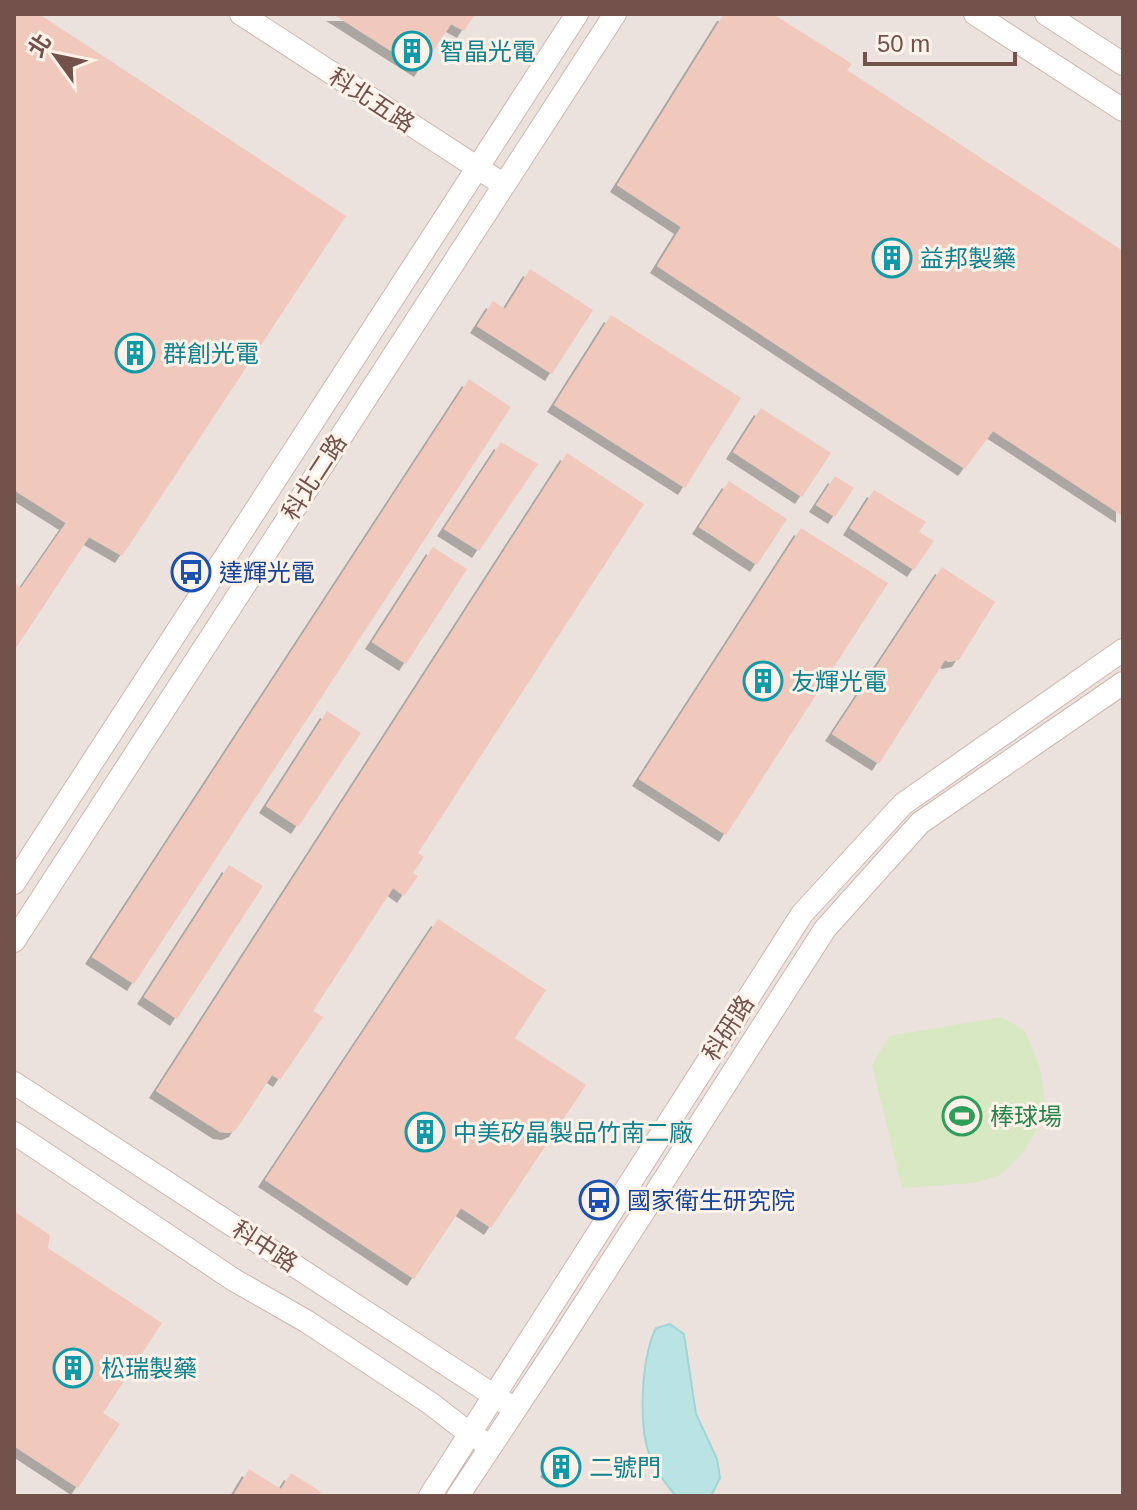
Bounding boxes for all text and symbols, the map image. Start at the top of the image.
north arrow [16,16,96,96]
scale bar [865,16,1015,66]
text: 北 [23,29,56,61]
building icon: 智晶光電 [391,30,433,72]
text: 50 m [877,30,930,57]
place label: 智晶光電 [440,38,536,65]
street label: 科北五路 [324,63,420,137]
building icon: 益邦製藥 [871,237,913,279]
place label: 益邦製藥 [920,245,1016,272]
building icon: 群創光電 [114,332,156,374]
place label: 群創光電 [163,340,259,367]
street label: 科北二路 [277,429,351,525]
bus stop icon: 達輝光電 [170,551,212,593]
place label: 達輝光電 [219,559,315,586]
building icon: 友輝光電 [742,660,784,702]
place label: 友輝光電 [791,668,887,695]
street label: 科研路 [697,990,759,1066]
sports icon: 棒球場 [941,1095,983,1137]
place label: 棒球場 [990,1103,1062,1130]
building icon: 中美矽晶製品竹南二廠 [404,1111,446,1153]
place label: 中美矽晶製品竹南二廠 [453,1119,693,1146]
bus stop icon: 國家衛生研究院 [578,1179,620,1221]
place label: 國家衛生研究院 [627,1187,795,1214]
street label: 科中路 [227,1215,303,1277]
building icon: 松瑞製藥 [52,1347,94,1389]
place label: 松瑞製藥 [101,1355,197,1382]
building icon: 二號門 [540,1446,582,1488]
place label: 二號門 [589,1454,661,1481]

